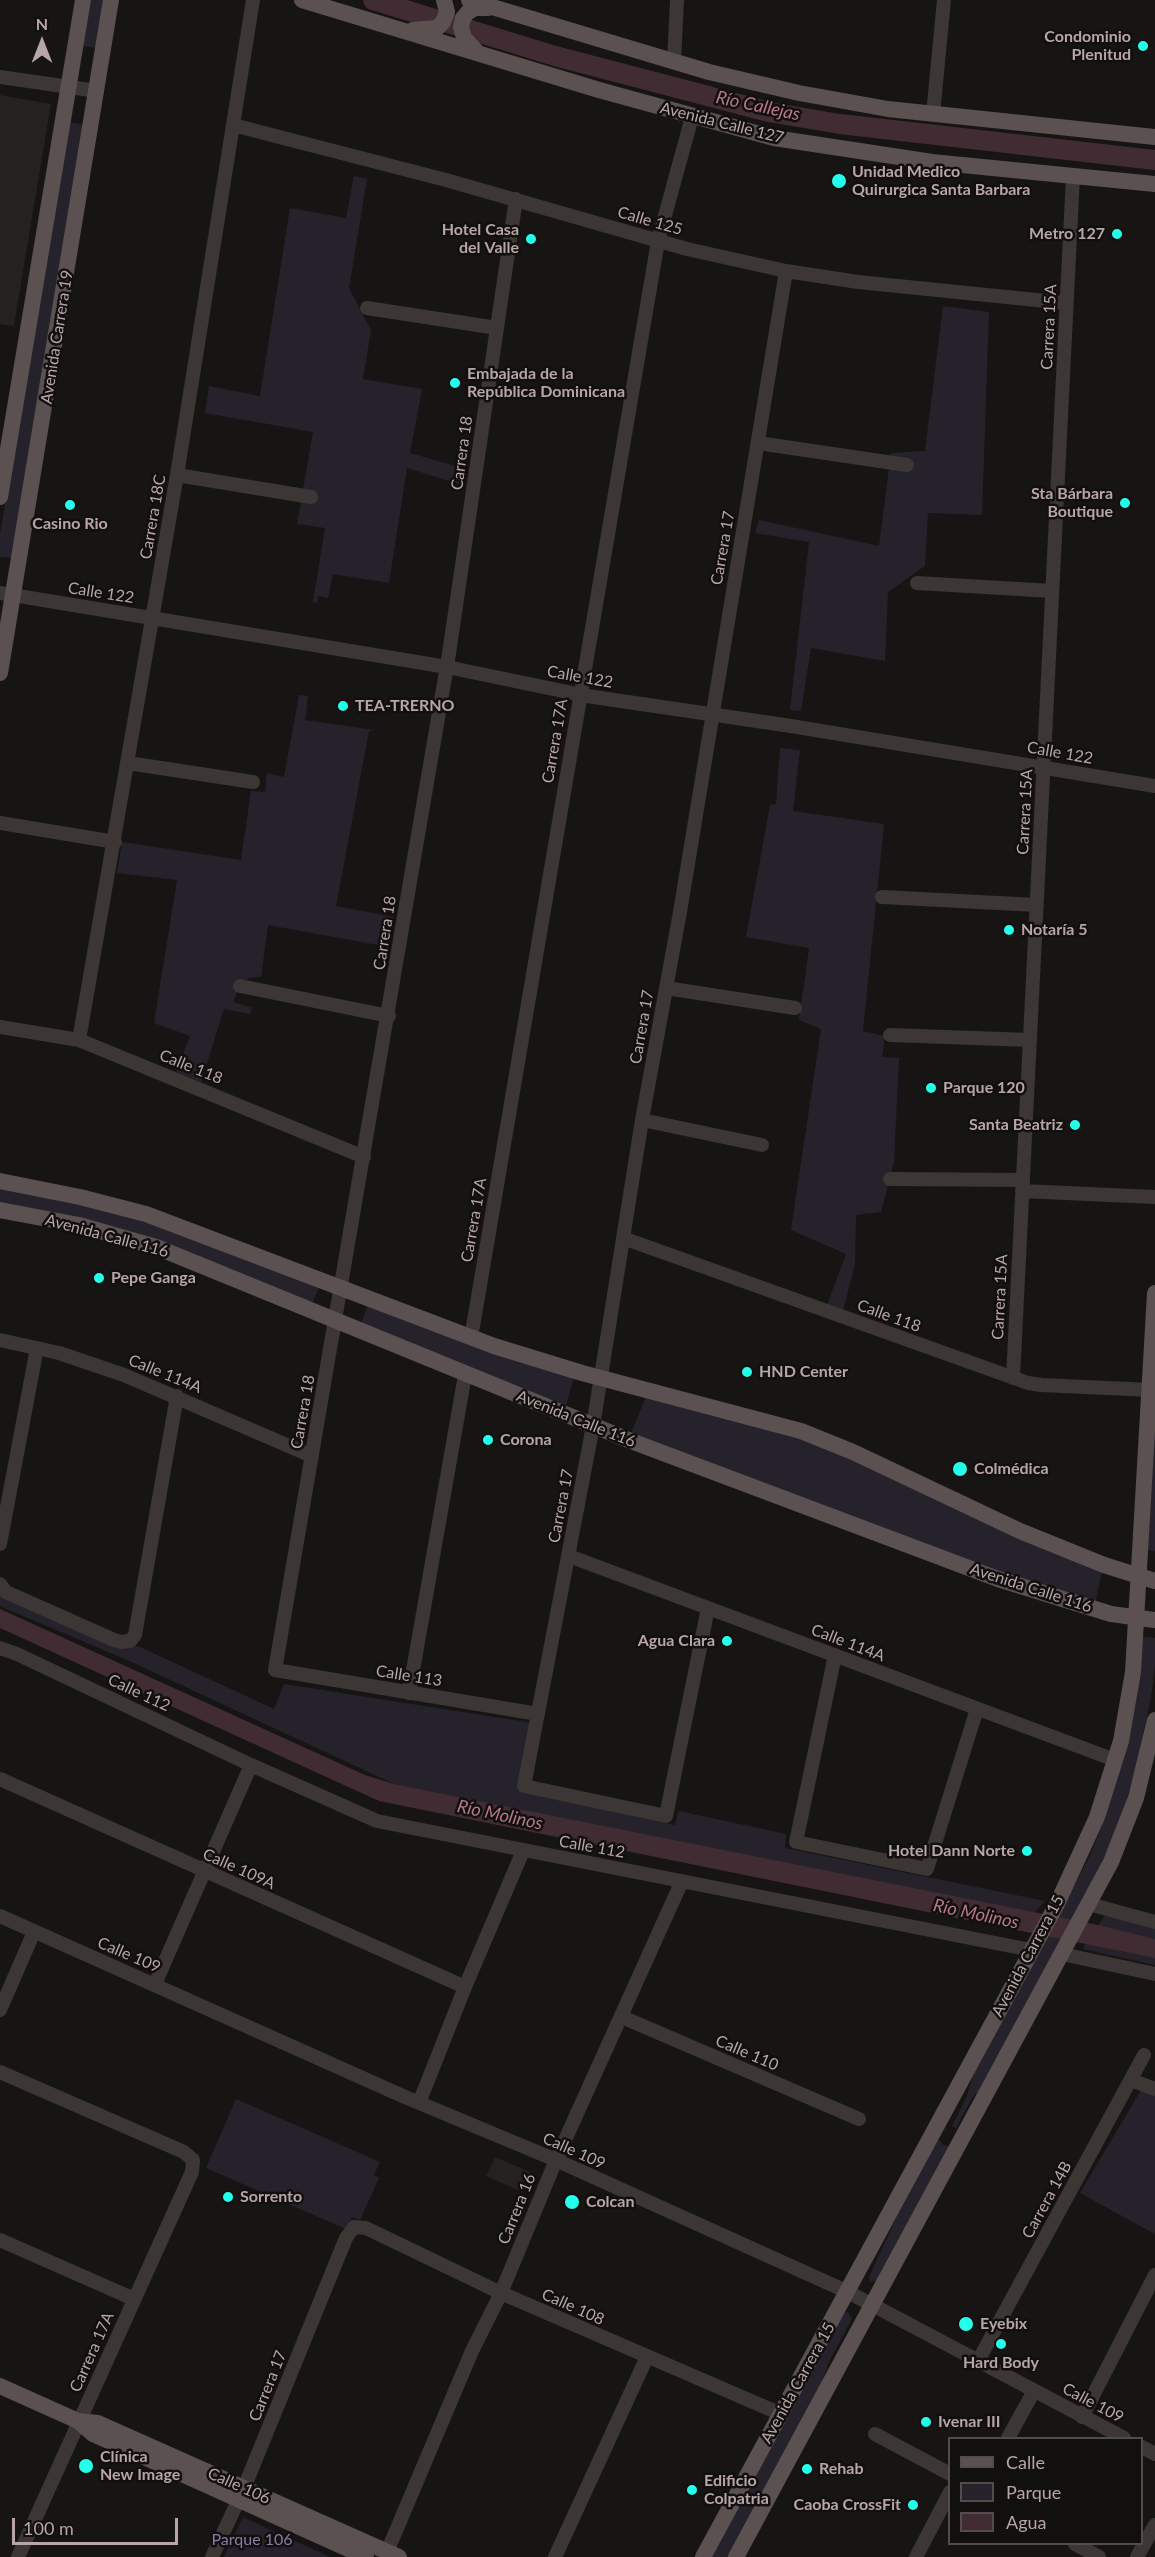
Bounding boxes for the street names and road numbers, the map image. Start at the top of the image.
street label: Avenida Calle 127 [658,98,786,148]
street label: Calle 125 [615,203,685,239]
street label: Avenida Carrera 19 [37,269,77,405]
street label: Carrera 15A [1037,284,1061,370]
street label: Carrera 18 [447,415,477,491]
street label: Carrera 18C [136,473,170,561]
street label: Carrera 17 [707,510,739,586]
street label: Calle 122 [67,578,135,608]
street label: Calle 122 [546,662,614,692]
street label: Carrera 17A [538,697,572,785]
street label: Calle 122 [1026,738,1094,768]
street label: Carrera 15A [1013,769,1037,855]
street label: Carrera 18 [370,895,400,971]
street label: Carrera 17 [626,989,658,1065]
street label: Calle 118 [157,1046,225,1088]
street label: Carrera 17A [457,1176,491,1264]
street label: Avenida Calle 116 [43,1210,171,1262]
street label: Carrera 15A [988,1254,1012,1340]
street label: Calle 118 [854,1296,924,1336]
street label: Calle 114A [126,1351,204,1397]
street label: Carrera 18 [287,1374,319,1450]
street label: Avenida Calle 116 [514,1386,638,1452]
street label: Carrera 17 [544,1467,578,1545]
street label: Avenida Calle 116 [968,1559,1094,1617]
street label: Calle 114A [808,1620,888,1666]
street label: Calle 113 [375,1661,443,1691]
street label: Calle 112 [105,1670,173,1716]
street label: Calle 112 [558,1832,626,1862]
street label: Calle 109A [200,1844,278,1894]
street label: Avenida Carrera 15 [988,1892,1068,2020]
street label: Calle 109 [95,1933,163,1977]
street label: Calle 110 [713,2031,781,2075]
street label: Calle 109 [540,2129,608,2173]
street label: Carrera 14B [1018,2158,1076,2242]
street label: Carrera 16 [494,2171,540,2247]
street label: Calle 108 [539,2285,607,2329]
street label: Carrera 17A [66,2309,118,2395]
street label: Avenida Carrera 15 [757,2319,839,2447]
street label: Carrera 17 [245,2348,291,2424]
street label: Calle 109 [1059,2379,1127,2427]
street label: Calle 106 [205,2464,273,2508]

